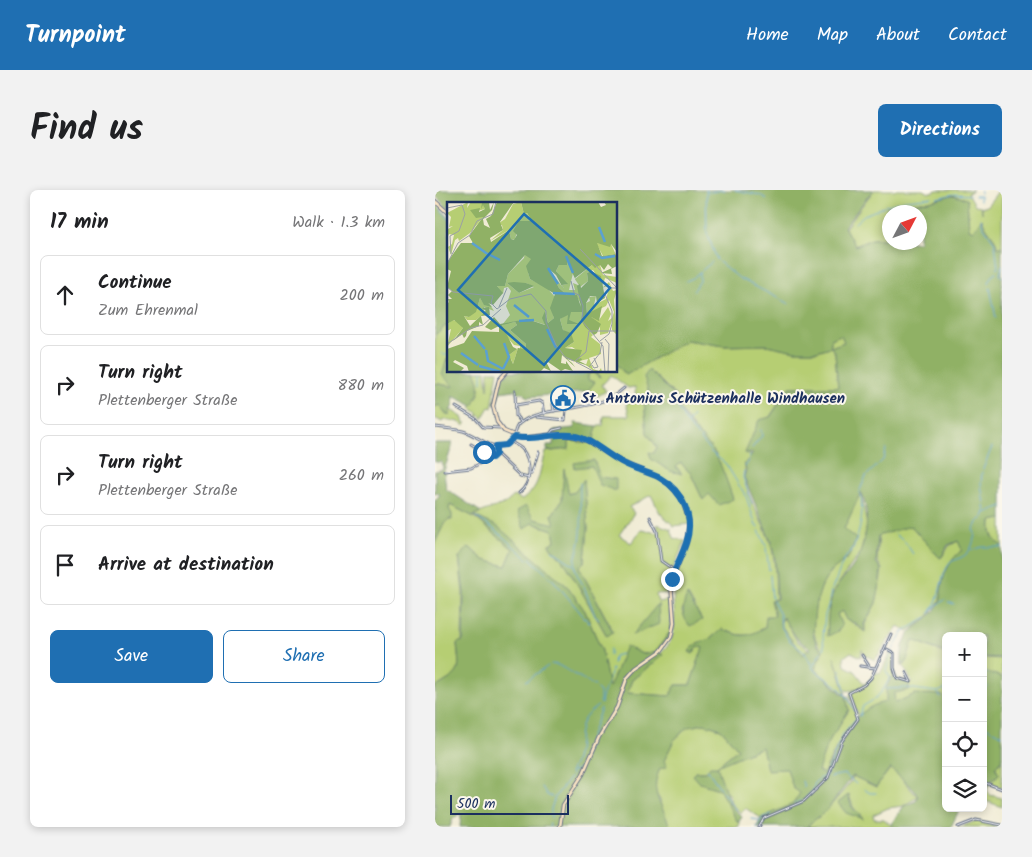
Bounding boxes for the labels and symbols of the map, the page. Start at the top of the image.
inset map [447,202,617,372]
north arrow [882,205,927,250]
public building icon: St. Antonius Schützenhalle Windhausen [550,385,576,411]
place label: St. Antonius Schützenhalle Windhausen [581,387,845,411]
route start [473,441,496,464]
route end [661,568,684,591]
scale bar [450,792,569,815]

